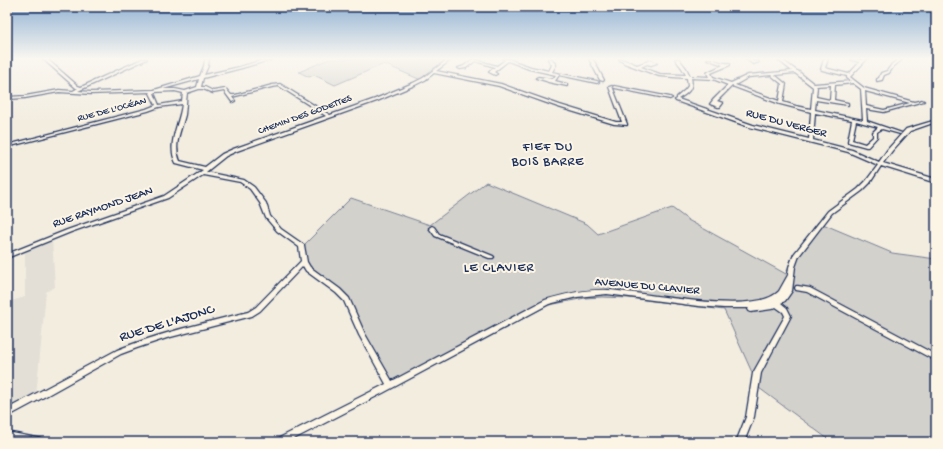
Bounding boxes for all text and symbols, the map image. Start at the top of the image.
street label: CHEMIN DES GODETTES [256,92,354,138]
street label: RUE DE L'OCÉAN [76,95,148,125]
street label: RUE DU VERGER [744,107,829,142]
district label: FIEF DU BOIS BARRE [511,140,584,170]
street label: RUE RAYMOND JEAN [51,184,155,232]
district label: LE CLAVIER [464,261,535,276]
street label: AVENUE DU CLAVIER [594,275,701,299]
street label: RUE DE L'AJONC [118,301,218,346]

